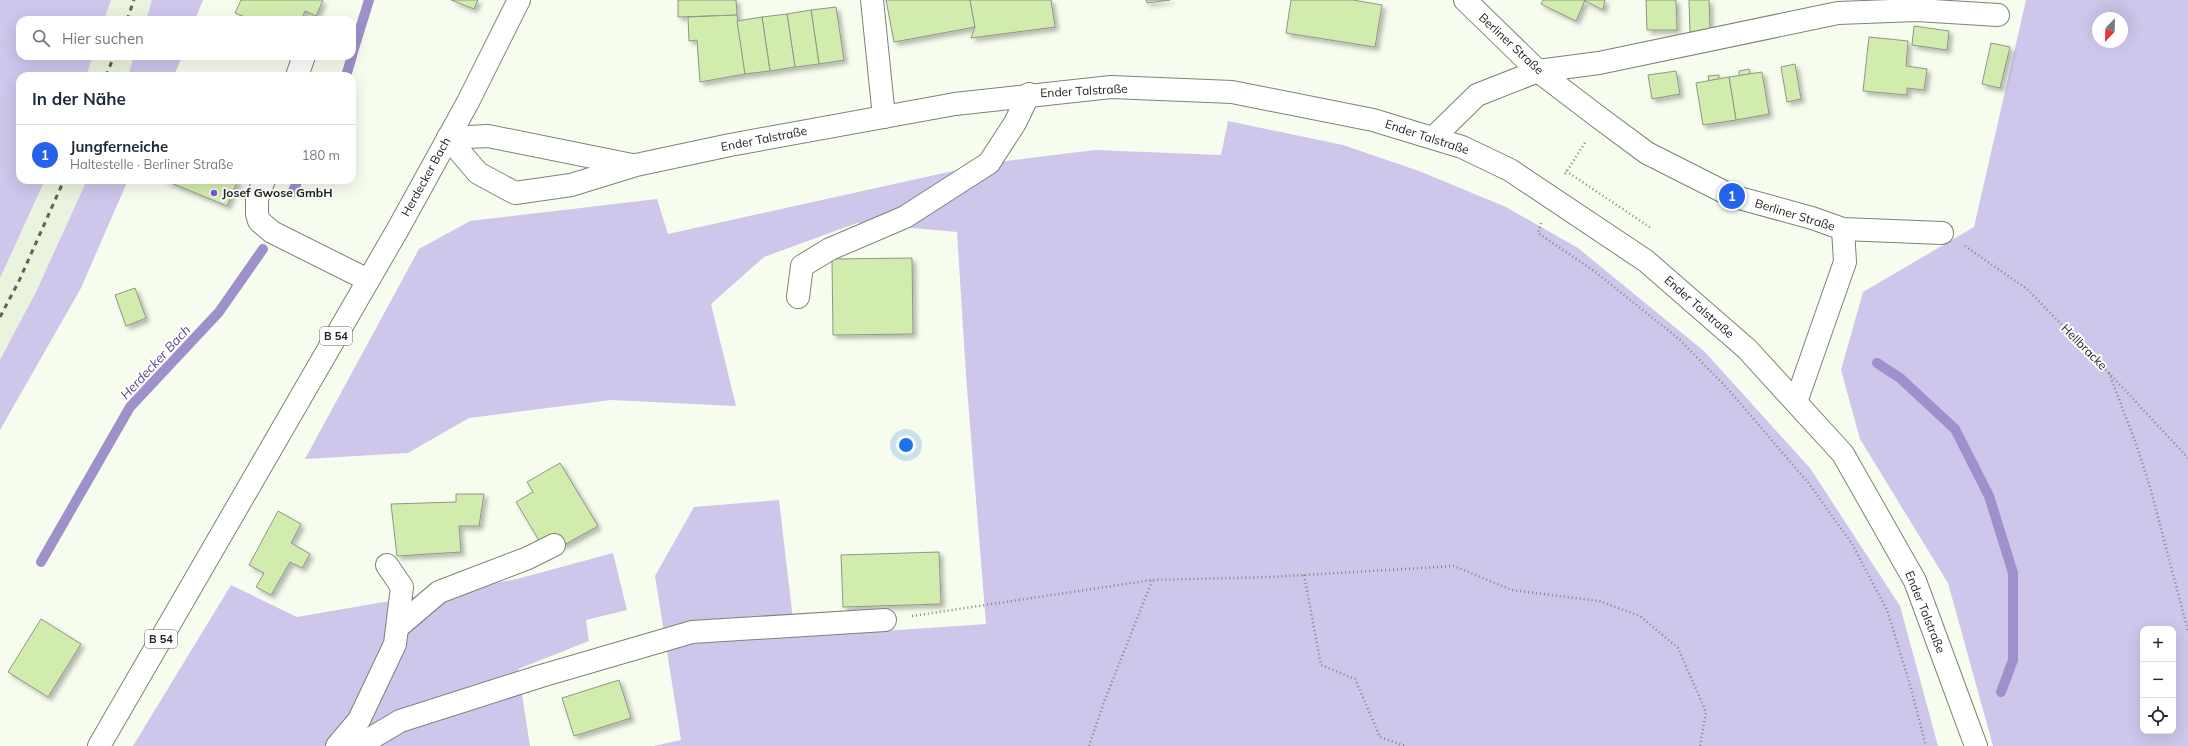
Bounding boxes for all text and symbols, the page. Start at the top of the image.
street label: Berliner Straße [1476,10,1547,77]
north arrow [2092,12,2128,48]
search box [16,16,356,60]
icon: search [30,27,52,49]
text: Hier suchen [62,29,144,48]
street label: Ender Talstraße [1040,81,1128,100]
text: In der Nähe [32,88,126,109]
street label: Ender Talstraße [1383,116,1471,157]
street label: Ender Talstraße [720,123,808,154]
street label: Herdecker Bach [398,135,453,219]
text: Jungferneiche [70,137,168,156]
text: 1 [41,147,49,163]
text: 180 m [302,147,340,163]
text: Haltestelle · Berliner Straße [70,156,233,172]
pin: 1 [1719,181,1745,211]
place label: Josef Gwose GmbH [222,185,332,200]
marker: Josef Gwose GmbH [209,188,219,198]
street label: Berliner Straße [1753,195,1837,234]
street label: Ender Talstraße [1661,272,1737,341]
street label: Hellbracke [2058,321,2110,373]
water label: Herdecker Bach [117,322,193,402]
road number: B 54 [320,327,352,345]
your location [896,435,916,455]
street label: Ender Talstraße [1902,568,1949,655]
map controls [2140,626,2176,734]
button: + [2140,626,2176,662]
road number: B 54 [145,630,177,648]
button: − [2140,662,2176,698]
button: locate [2140,698,2176,734]

